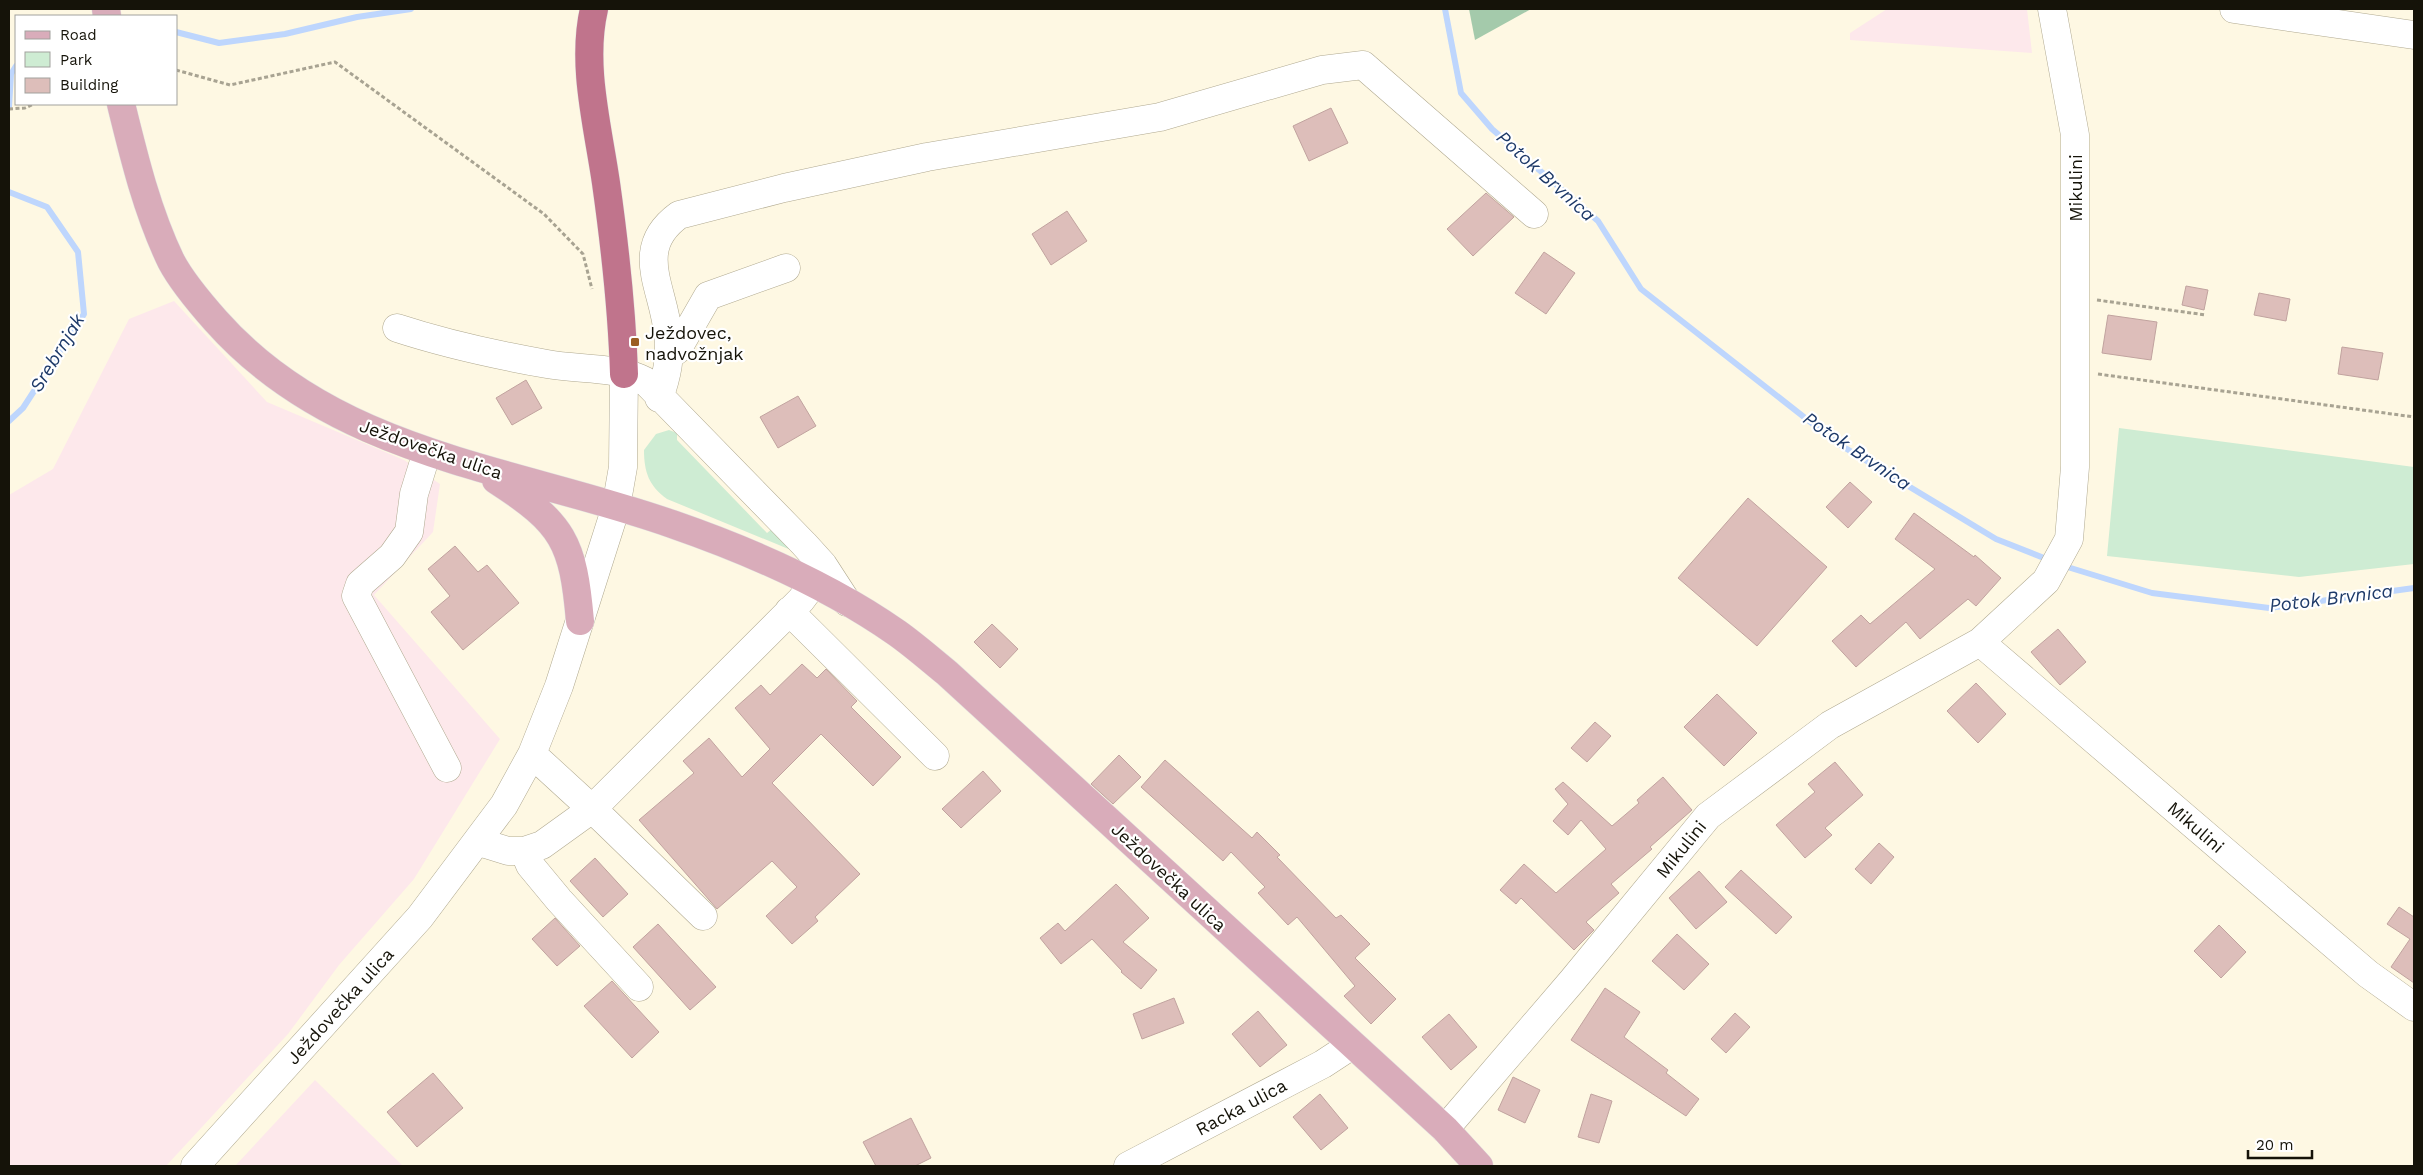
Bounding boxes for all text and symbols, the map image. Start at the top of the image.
legend [15,15,178,105]
text: Road [60,26,97,44]
text: Park [60,51,93,69]
text: Building [60,76,118,94]
water label: Potok Brvnica [1492,126,1600,226]
street label: Mikulini [2065,154,2086,222]
water label: Srebrnjak [25,309,90,396]
place label: Ježdovec, nadvožnjak [645,322,744,364]
marker: Ježdovec, nadvožnjak [629,336,641,348]
water label: Potok Brvnica [1799,407,1915,496]
street label: Ježdovečka ulica [357,415,505,483]
water label: Potok Brvnica [2268,579,2395,617]
street label: Mikulini [2164,797,2228,857]
street label: Mikulini [1652,816,1710,882]
street label: Ježdovečka ulica [1107,818,1231,936]
street label: Ježdovečka ulica [282,943,398,1069]
street label: Racka ulica [1192,1074,1290,1140]
scale bar [2248,1128,2312,1160]
text: 20 m [2256,1136,2294,1154]

